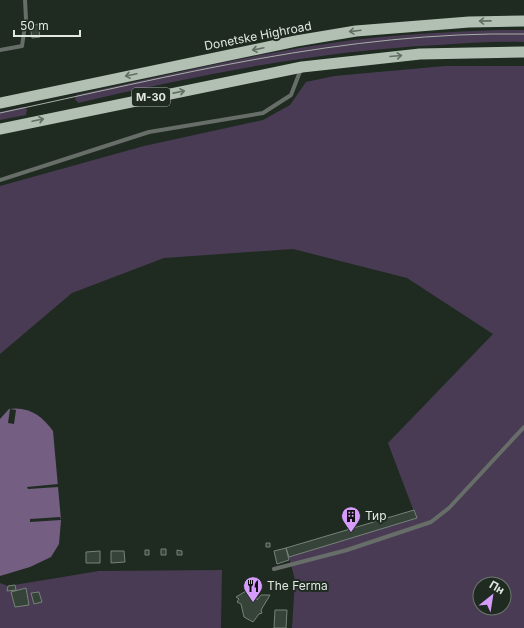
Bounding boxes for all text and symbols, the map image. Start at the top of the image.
scale bar [14,12,80,38]
text: 50 m [20,18,49,33]
street label: Donetske Highroad [203,18,313,53]
one-way arrow [479,18,492,25]
one-way arrow [349,27,362,35]
one-way arrow [252,45,265,53]
one-way arrow [389,53,402,60]
one-way arrow [124,71,137,79]
one-way arrow [172,87,185,95]
road number: М-30 [132,88,170,106]
one-way arrow [31,116,44,124]
building icon: Тир [340,505,362,533]
place label: Тир [365,508,387,523]
restaurant icon: The Ferma [242,575,264,603]
north arrow [472,576,512,616]
place label: The Ferma [267,578,328,593]
text: Пн [487,578,507,597]

